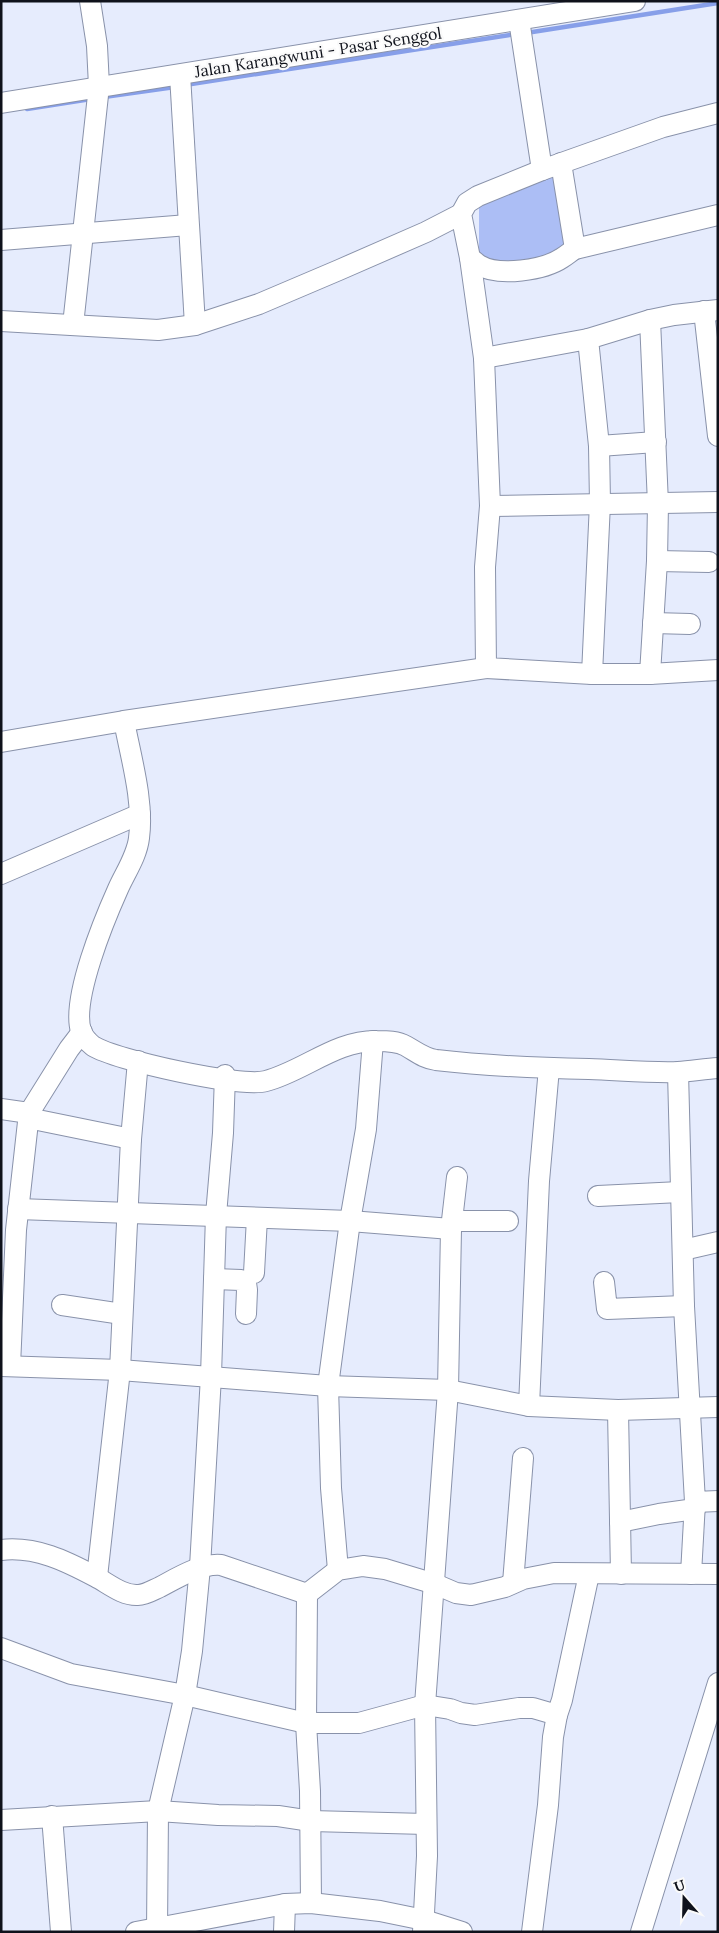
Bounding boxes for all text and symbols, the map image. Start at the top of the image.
street label: Jalan Karangwuni - Pasar Senggol [192,23,443,82]
north arrow [659,1873,709,1923]
text: U [671,1875,688,1896]

